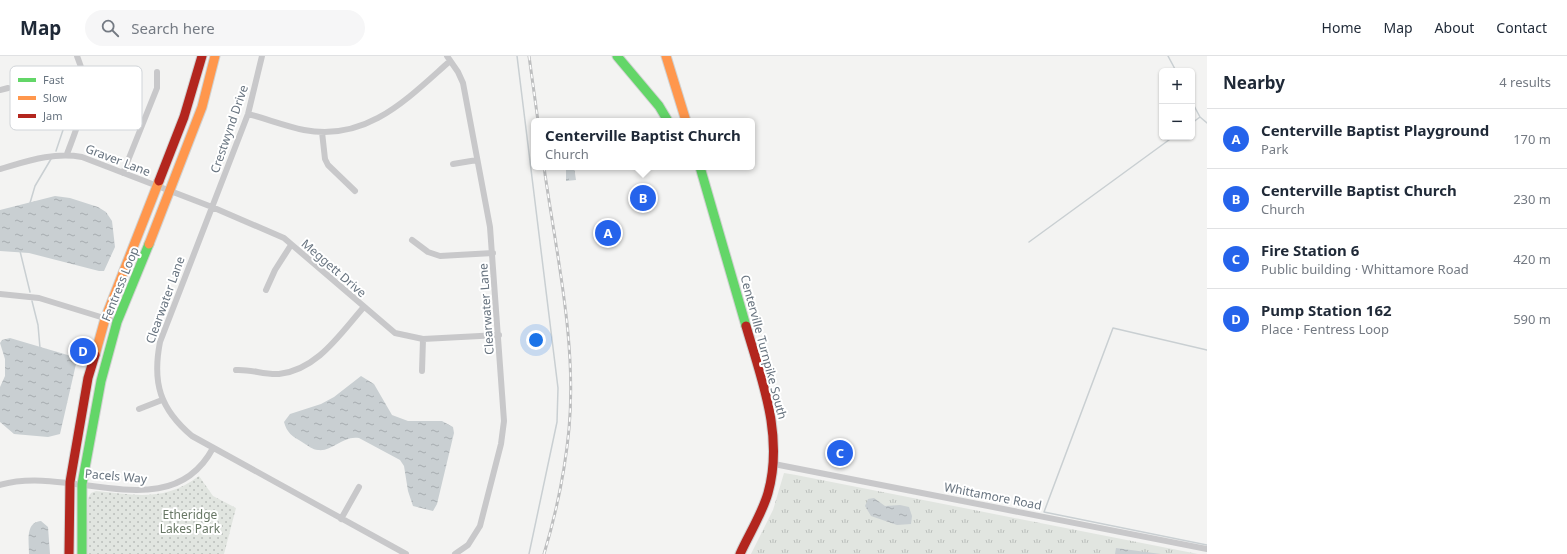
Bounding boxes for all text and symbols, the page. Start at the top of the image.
search box [85,10,365,46]
text: Map [20,15,61,41]
icon: search [99,17,121,39]
text: Search here [131,18,215,38]
text: Home [1322,18,1361,37]
text: Map [1383,18,1413,37]
text: About [1435,18,1474,37]
text: Contact [1496,18,1547,37]
legend [10,66,142,130]
map controls [1159,68,1195,140]
button: + [1159,68,1195,104]
text: Nearby [1223,71,1285,94]
text: Fast [43,72,64,87]
text: 4 results [1499,73,1551,91]
street label: Crestwynd Drive [206,82,252,175]
text: Slow [43,90,67,105]
button: − [1159,104,1195,140]
text: Jam [42,108,62,123]
popup [531,118,755,170]
text: Centerville Baptist Playground [1261,120,1489,140]
text: Centerville Baptist Church [545,125,741,145]
text: A [1232,130,1241,148]
text: 170 m [1513,130,1551,148]
street label: Graver Lane [83,140,153,180]
text: Park [1261,140,1288,158]
text: Church [545,145,589,163]
text: Centerville Baptist Church [1261,180,1457,200]
pin: B [630,183,656,213]
text: B [1232,190,1240,208]
text: 230 m [1513,190,1551,208]
text: Church [1261,200,1305,218]
pin: A [595,218,621,248]
street label: Meggett Drive [298,235,370,301]
text: Fire Station 6 [1261,240,1359,260]
street label: Fentress Loop [97,244,143,324]
text: C [1232,250,1240,268]
text: 420 m [1513,250,1551,268]
street label: Clearwater Lane [141,254,189,346]
text: Public building · Whittamore Road [1261,260,1469,278]
street label: Clearwater Lane [474,262,498,355]
street label: Centerville Turnpike South [737,273,791,421]
text: Pump Station 162 [1261,300,1392,320]
text: D [1231,310,1241,328]
text: 590 m [1513,310,1551,328]
text: Place · Fentress Loop [1261,320,1389,338]
your location [526,330,546,350]
pin: D [70,336,96,366]
pin: C [827,438,853,468]
street label: Pacels Way [84,465,149,487]
street label: Whittamore Road [943,478,1043,514]
park label: Etheridge Lakes Park [160,506,221,537]

